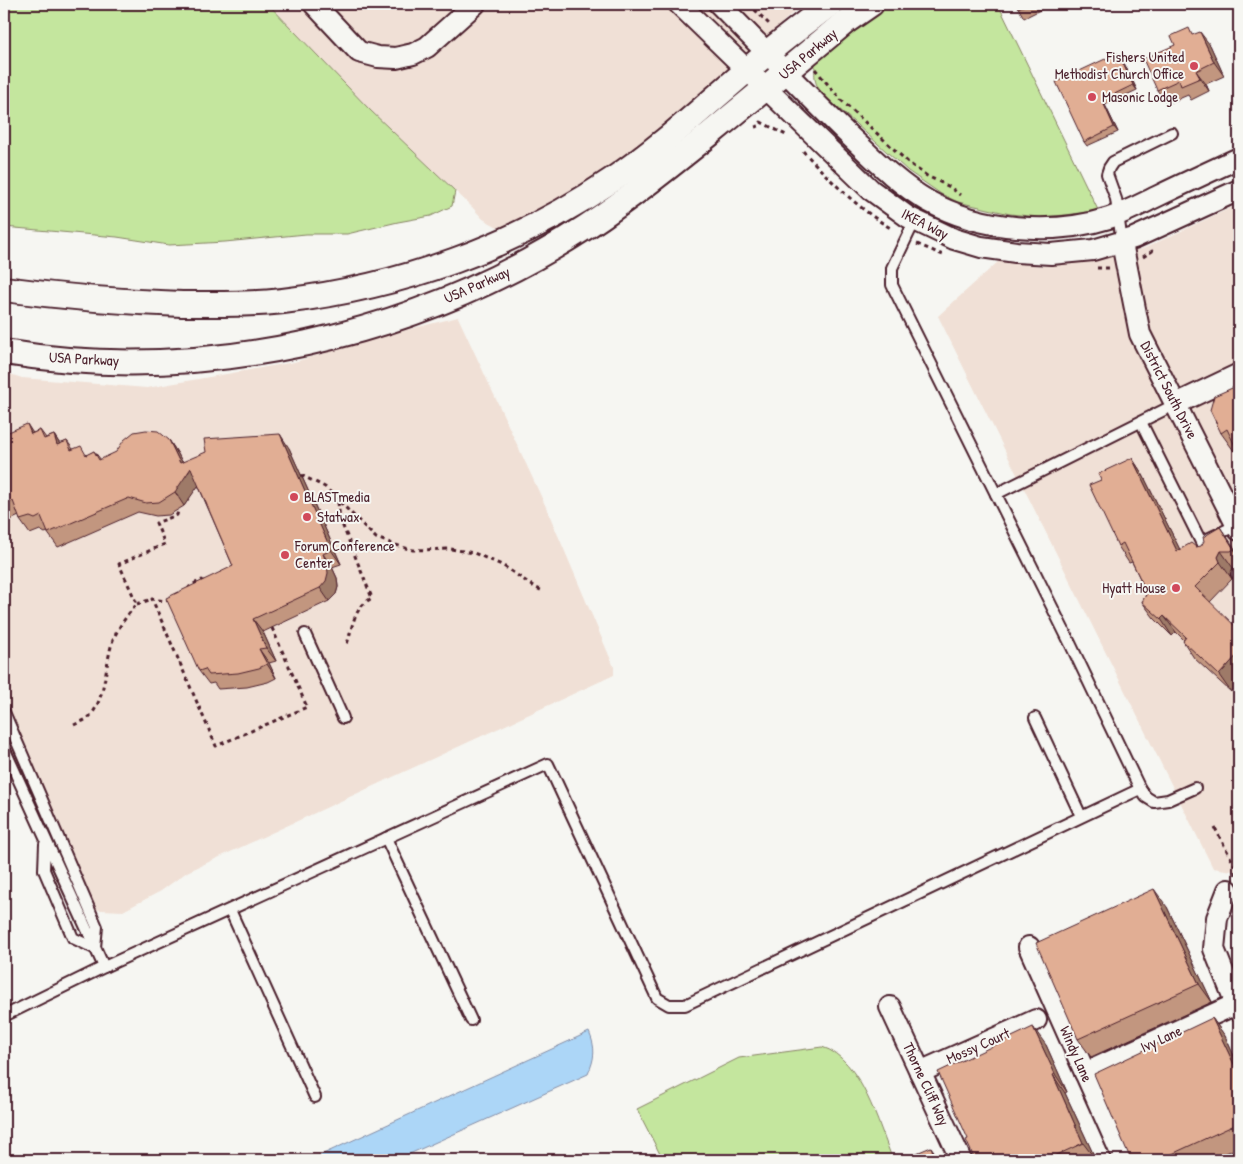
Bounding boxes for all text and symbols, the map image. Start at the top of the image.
street label: USA Parkway [774,23,841,84]
place label: Fishers United Methodist Church Office [1055,46,1184,84]
marker: Fishers United Methodist Church Office [1188,60,1200,72]
place label: Masonic Lodge [1102,86,1178,107]
marker: Masonic Lodge [1086,91,1098,103]
street label: IKEA Way [898,203,952,244]
street label: USA Parkway [440,261,513,308]
street label: District South Drive [1136,337,1203,442]
street label: USA Parkway [48,346,120,371]
place label: BLASTmedia [304,486,370,507]
marker: BLASTmedia [288,491,300,503]
place label: Statwax [317,506,360,527]
marker: Statwax [301,511,313,523]
place label: Forum Conference Center [294,535,395,573]
marker: Forum Conference Center [279,549,291,561]
place label: Hyatt House [1102,577,1166,598]
marker: Hyatt House [1170,582,1182,594]
street label: Ivy Lane [1137,1020,1185,1057]
street label: Mossy Court [943,1022,1014,1069]
street label: Windy Lane [1055,1022,1098,1085]
street label: Thorne Cliff Way [898,1039,955,1129]

